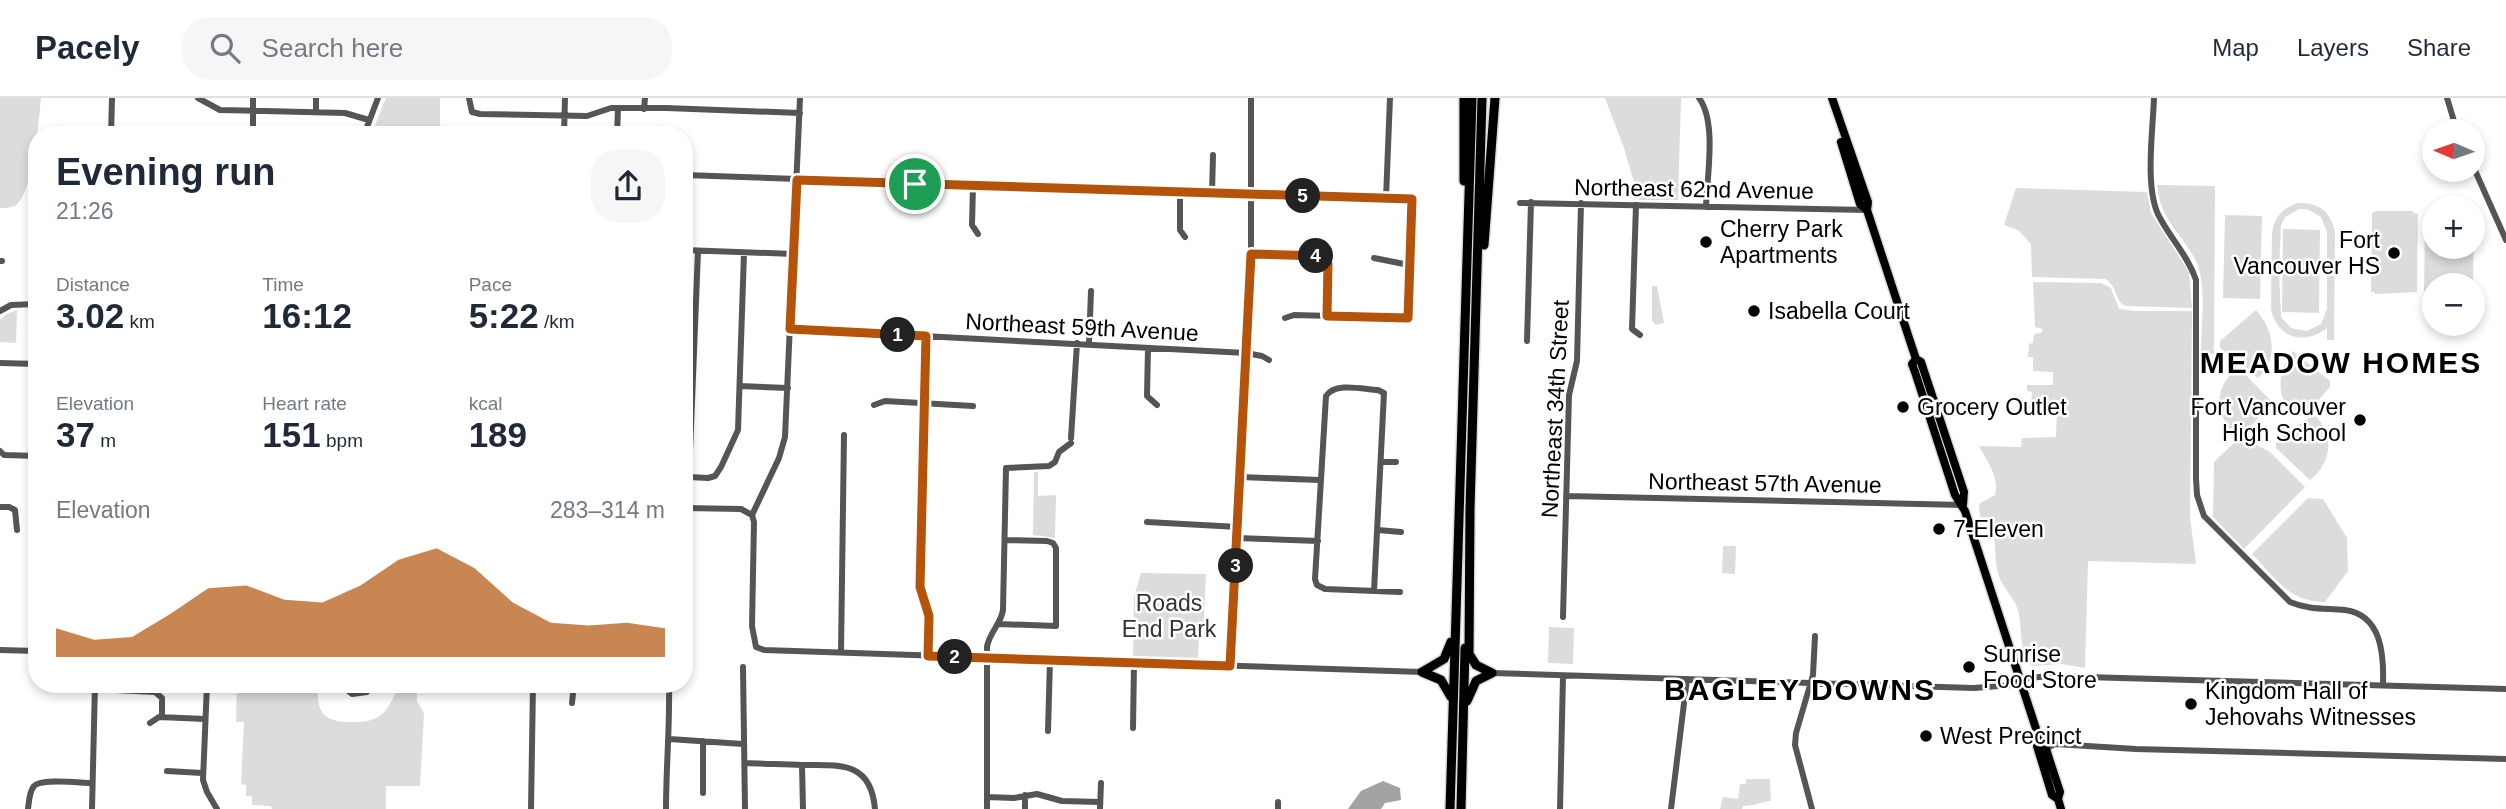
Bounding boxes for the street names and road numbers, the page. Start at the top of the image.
street label: Northeast 62nd Avenue [1574,174,1814,204]
street label: Northeast 34th Street [1536,299,1574,519]
street label: Northeast 59th Avenue [965,308,1199,346]
street label: Northeast 57th Avenue [1648,468,1882,498]

